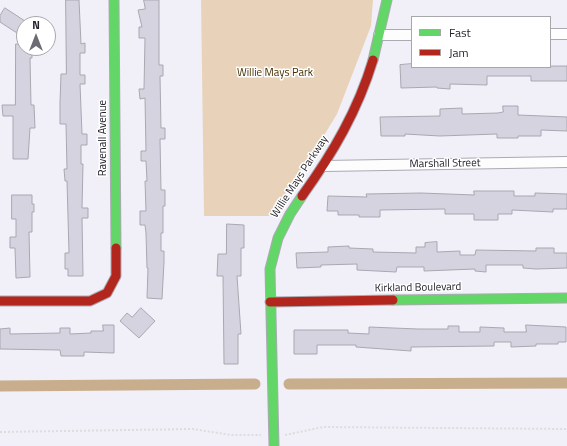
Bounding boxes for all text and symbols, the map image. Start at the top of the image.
north arrow [16,16,56,56]
legend [411,16,551,68]
text: N [32,17,40,33]
text: Fast [449,23,471,42]
text: Jam [449,43,469,62]
park label: Willie Mays Park [237,66,313,80]
street label: Ravenall Avenue [96,100,110,176]
street label: Willie Mays Parkway [269,133,331,221]
street label: Marshall Street [409,157,481,171]
street label: Kirkland Boulevard [375,281,461,295]

